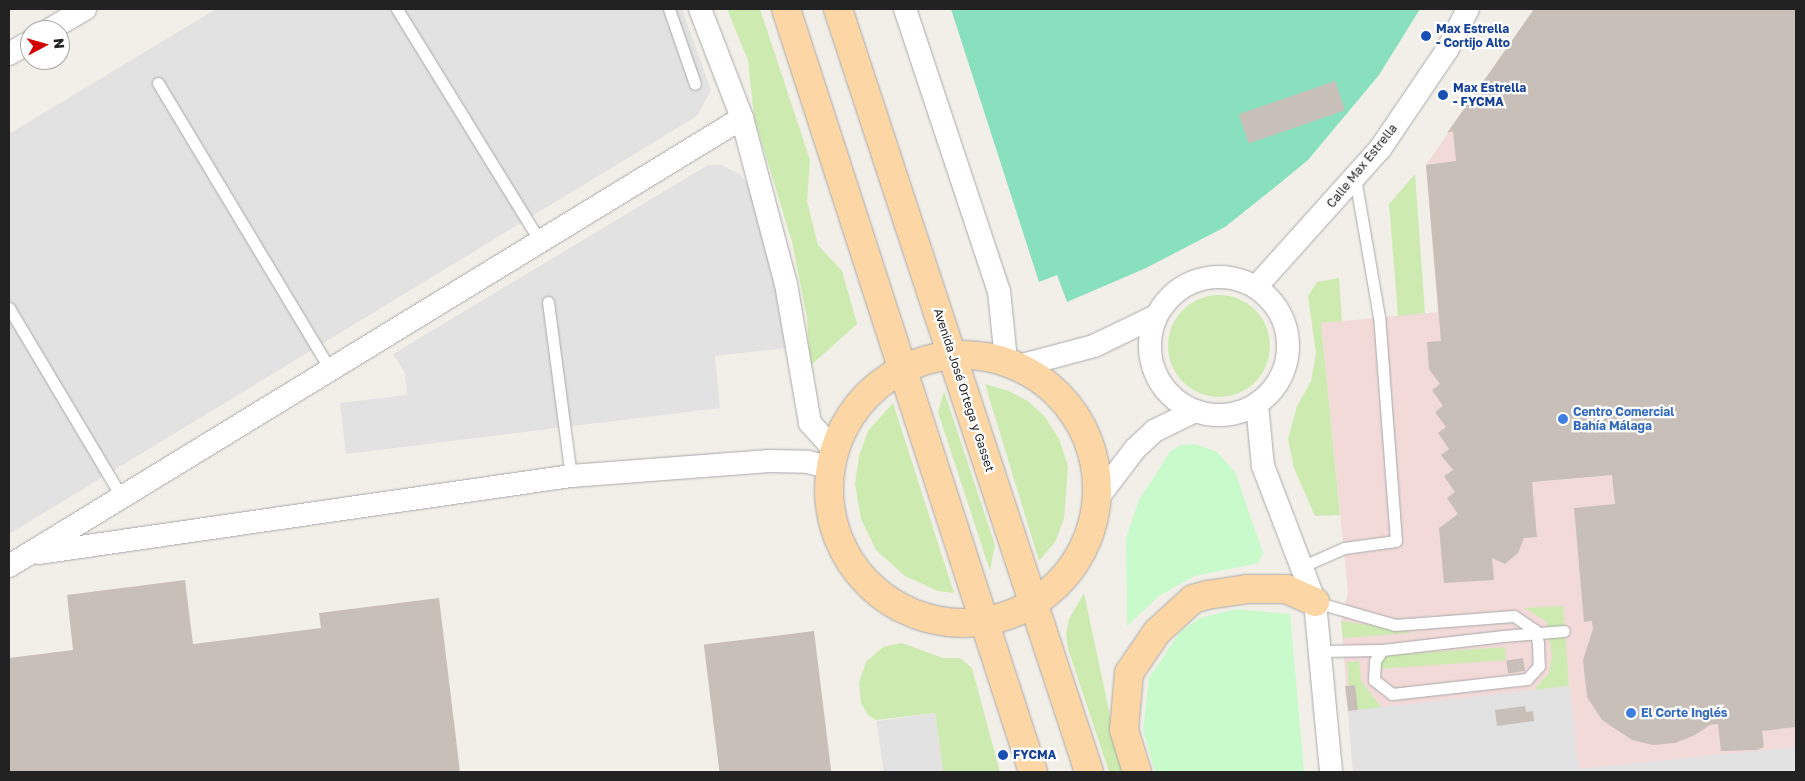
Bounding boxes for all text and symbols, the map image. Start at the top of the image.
north arrow [20,20,70,70]
place label: Max Estrella - Cortijo Alto [1436,22,1510,50]
marker: Max Estrella - Cortijo Alto [1420,30,1432,42]
text: N [50,37,68,50]
place label: Max Estrella - FYCMA [1453,81,1526,109]
marker: Max Estrella - FYCMA [1437,89,1449,101]
street label: Calle Max Estrella [1324,121,1400,211]
street label: Avenida José Ortega y Gasset [931,307,997,473]
place label: Centro Comercial Bahía Málaga [1573,405,1674,433]
marker: Centro Comercial Bahía Málaga [1557,413,1569,425]
place label: El Corte Inglés [1641,706,1728,720]
marker: El Corte Inglés [1625,707,1637,719]
place label: FYCMA [1013,748,1056,762]
marker: FYCMA [997,749,1009,761]

